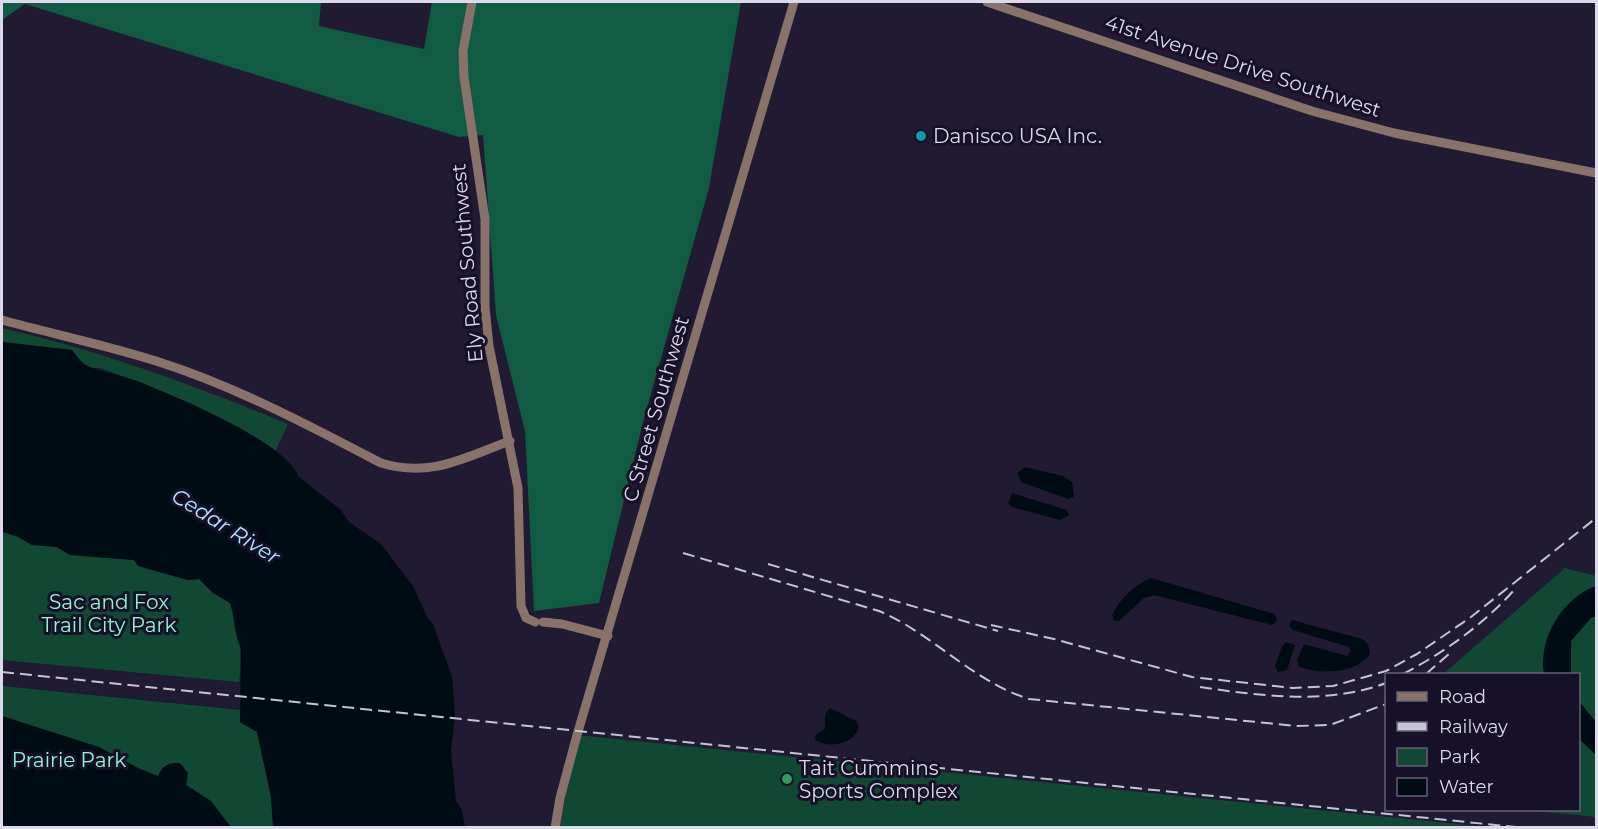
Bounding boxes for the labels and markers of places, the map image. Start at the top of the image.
place label: Danisco USA Inc. [933,124,1102,148]
marker: Danisco USA Inc. [914,129,928,143]
place label: Tait Cummins Sports Complex [799,756,958,803]
marker: Tait Cummins Sports Complex [780,772,794,786]

